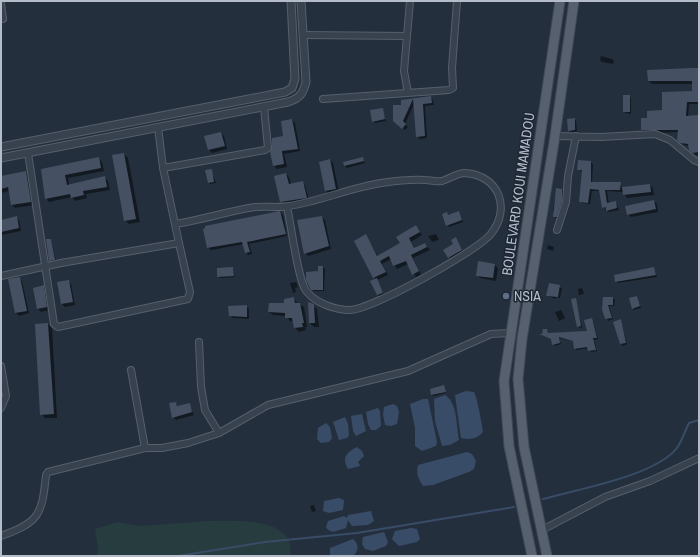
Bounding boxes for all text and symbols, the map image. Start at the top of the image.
street label: BOULEVARD KOUI MAMADOU [498,111,538,277]
place label: NSIA [514,287,541,305]
marker: NSIA [501,291,511,301]

